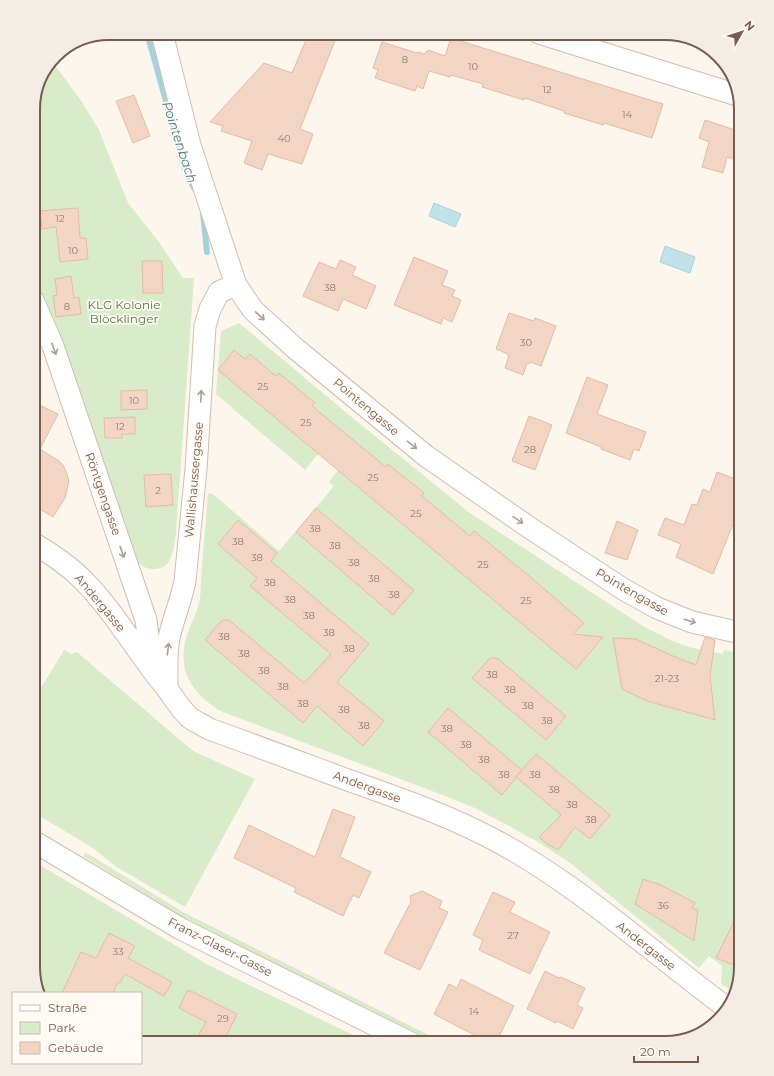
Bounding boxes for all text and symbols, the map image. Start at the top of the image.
north arrow [722,12,762,52]
text: N [742,18,758,34]
house number: 8 [402,53,408,66]
house number: 10 [468,60,478,73]
house number: 12 [542,83,552,96]
water label: Pointenbach [159,99,201,185]
house number: 14 [622,108,632,121]
house number: 40 [277,132,291,145]
house number: 12 [55,212,65,225]
house number: 10 [68,244,78,257]
house number: 38 [324,281,336,294]
park label: KLG Kolonie Blöcklinger [88,297,160,326]
house number: 8 [64,300,70,313]
one-way arrow [255,311,265,320]
house number: 30 [520,336,533,349]
one-way arrow [51,342,58,355]
street label: Pointengasse [330,375,402,439]
house number: 25 [257,380,269,393]
one-way arrow [197,390,204,403]
house number: 10 [129,394,139,407]
house number: 25 [300,416,312,429]
house number: 12 [115,420,125,433]
street label: Wallishaussergasse [181,421,206,539]
one-way arrow [407,441,418,449]
house number: 28 [524,443,536,456]
street label: Röntgengasse [82,450,125,537]
house number: 25 [367,471,379,484]
house number: 2 [155,484,161,497]
house number: 25 [410,507,422,520]
one-way arrow [513,516,524,524]
house number: 38 [309,522,321,535]
house number: 38 [232,535,244,548]
house number: 38 [329,539,341,552]
one-way arrow [119,545,127,557]
house number: 38 [251,551,263,564]
house number: 38 [348,556,360,569]
house number: 25 [477,558,489,571]
street label: Pointengasse [593,565,671,618]
street label: Andergasse [72,571,129,635]
house number: 38 [368,572,380,585]
house number: 38 [264,576,276,589]
house number: 38 [388,588,400,601]
house number: 38 [284,593,296,606]
house number: 25 [520,594,532,607]
house number: 38 [303,609,315,622]
one-way arrow [684,618,697,625]
house number: 38 [323,626,335,639]
house number: 38 [218,630,230,643]
house number: 38 [343,642,355,655]
one-way arrow [164,643,171,656]
house number: 38 [238,647,250,660]
house number: 38 [258,664,270,677]
house number: 38 [486,668,498,681]
house number: 21-23 [655,672,680,685]
house number: 38 [277,680,289,693]
house number: 38 [504,683,516,696]
house number: 38 [297,697,309,710]
house number: 38 [522,699,534,712]
house number: 38 [338,703,350,716]
house number: 38 [541,714,553,727]
house number: 38 [358,719,370,732]
house number: 38 [441,722,453,735]
house number: 38 [460,738,472,751]
house number: 38 [478,753,490,766]
street label: Andergasse [331,767,403,806]
house number: 38 [498,768,510,781]
house number: 38 [529,768,541,781]
house number: 38 [548,783,560,796]
house number: 38 [566,798,578,811]
house number: 38 [585,813,597,826]
house number: 36 [657,899,669,912]
street label: Franz-Glaser-Gasse [166,914,275,979]
street label: Andergasse [614,918,679,973]
house number: 27 [507,929,519,942]
house number: 33 [112,945,124,958]
legend [12,992,142,1064]
text: Straße [48,1000,87,1015]
house number: 14 [469,1005,479,1018]
house number: 29 [217,1012,229,1025]
text: Park [48,1020,76,1035]
scale bar [634,1038,698,1064]
text: Gebäude [48,1040,103,1055]
text: 20 m [640,1044,671,1059]

